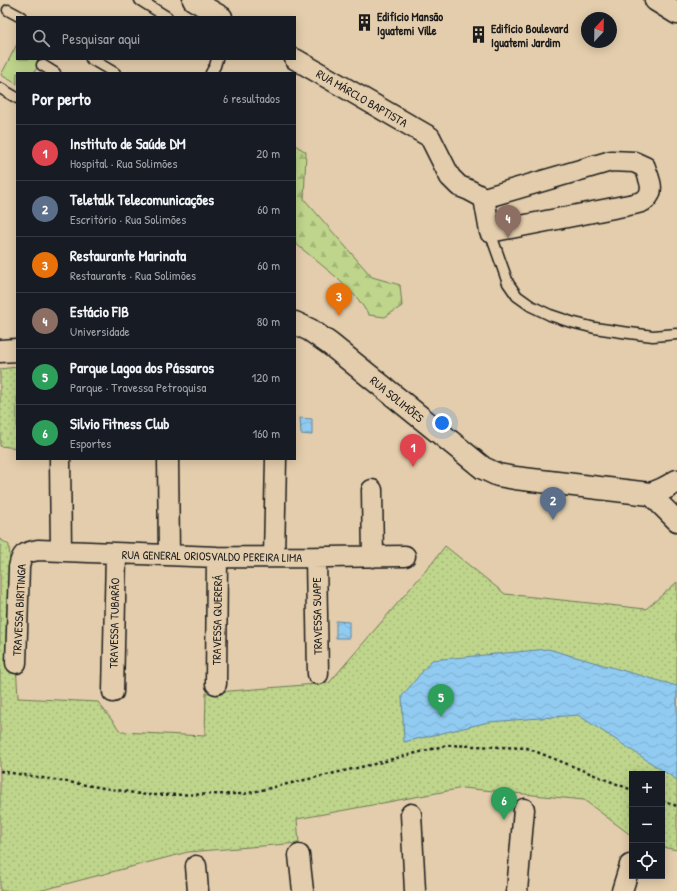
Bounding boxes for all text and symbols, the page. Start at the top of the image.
place label: Edifício Mansão Iguatemi Ville [377,8,443,40]
north arrow [581,12,617,48]
building icon: Edifício Mansão Iguatemi Ville [354,13,374,33]
search box [16,16,296,60]
place label: Edifício Boulevard Iguatemi Jardim [491,20,568,52]
building icon: Edifício Boulevard Iguatemi Jardim [468,25,488,45]
icon: search [30,27,52,49]
text: Pesquisar aqui [62,28,140,49]
street label: RUA MÁRCLO BAPTISTA [313,65,411,131]
text: Por perto [32,87,91,110]
text: 6 resultados [223,89,280,107]
text: Instituto de Saúde DM [70,133,186,154]
text: 1 [43,144,47,162]
text: 20 m [256,144,280,162]
text: Hospital · Rua Solimões [70,154,177,172]
text: Teletalk Telecomunicações [70,189,214,210]
text: 2 [42,200,48,218]
text: 60 m [257,200,280,218]
pin: 4 [495,205,521,238]
text: Escritório · Rua Solimões [70,210,186,228]
text: Restaurante Marinata [70,245,186,266]
text: 3 [42,256,48,274]
text: 60 m [257,256,280,274]
text: Restaurante · Rua Solimões [70,266,196,284]
pin: 3 [326,283,352,316]
text: Estácio FIB [70,301,129,322]
text: 4 [43,312,47,330]
text: 80 m [257,312,280,330]
text: Universidade [70,322,130,340]
text: Parque Lagoa dos Pássaros [70,357,214,378]
text: 5 [42,368,48,386]
text: 120 m [252,368,280,386]
street label: RUA SOLIMÕES [366,372,428,426]
text: Parque · Travessa Petroquisa [70,378,206,396]
text: Silvio Fitness Club [70,413,169,434]
your location [432,413,452,433]
text: 6 [42,424,48,442]
text: 160 m [252,424,280,442]
text: Esportes [70,434,111,452]
pin: 1 [400,434,426,467]
pin: 2 [540,487,566,520]
street label: RUA GENERAL ORIOSVALDO PEREIRA LIMA [122,546,302,566]
street label: TRAVESSA BIRITINGA [8,563,30,656]
street label: TRAVESSA QUERERÁ [208,575,226,665]
street label: TRAVESSA SUAPE [308,576,326,655]
street label: TRAVESSA TUBARÃO [105,577,123,669]
pin: 5 [428,684,454,717]
map controls [629,771,665,879]
button: + [629,771,665,807]
pin: 6 [491,787,517,820]
button: − [629,807,665,843]
button: locate [629,843,665,879]

